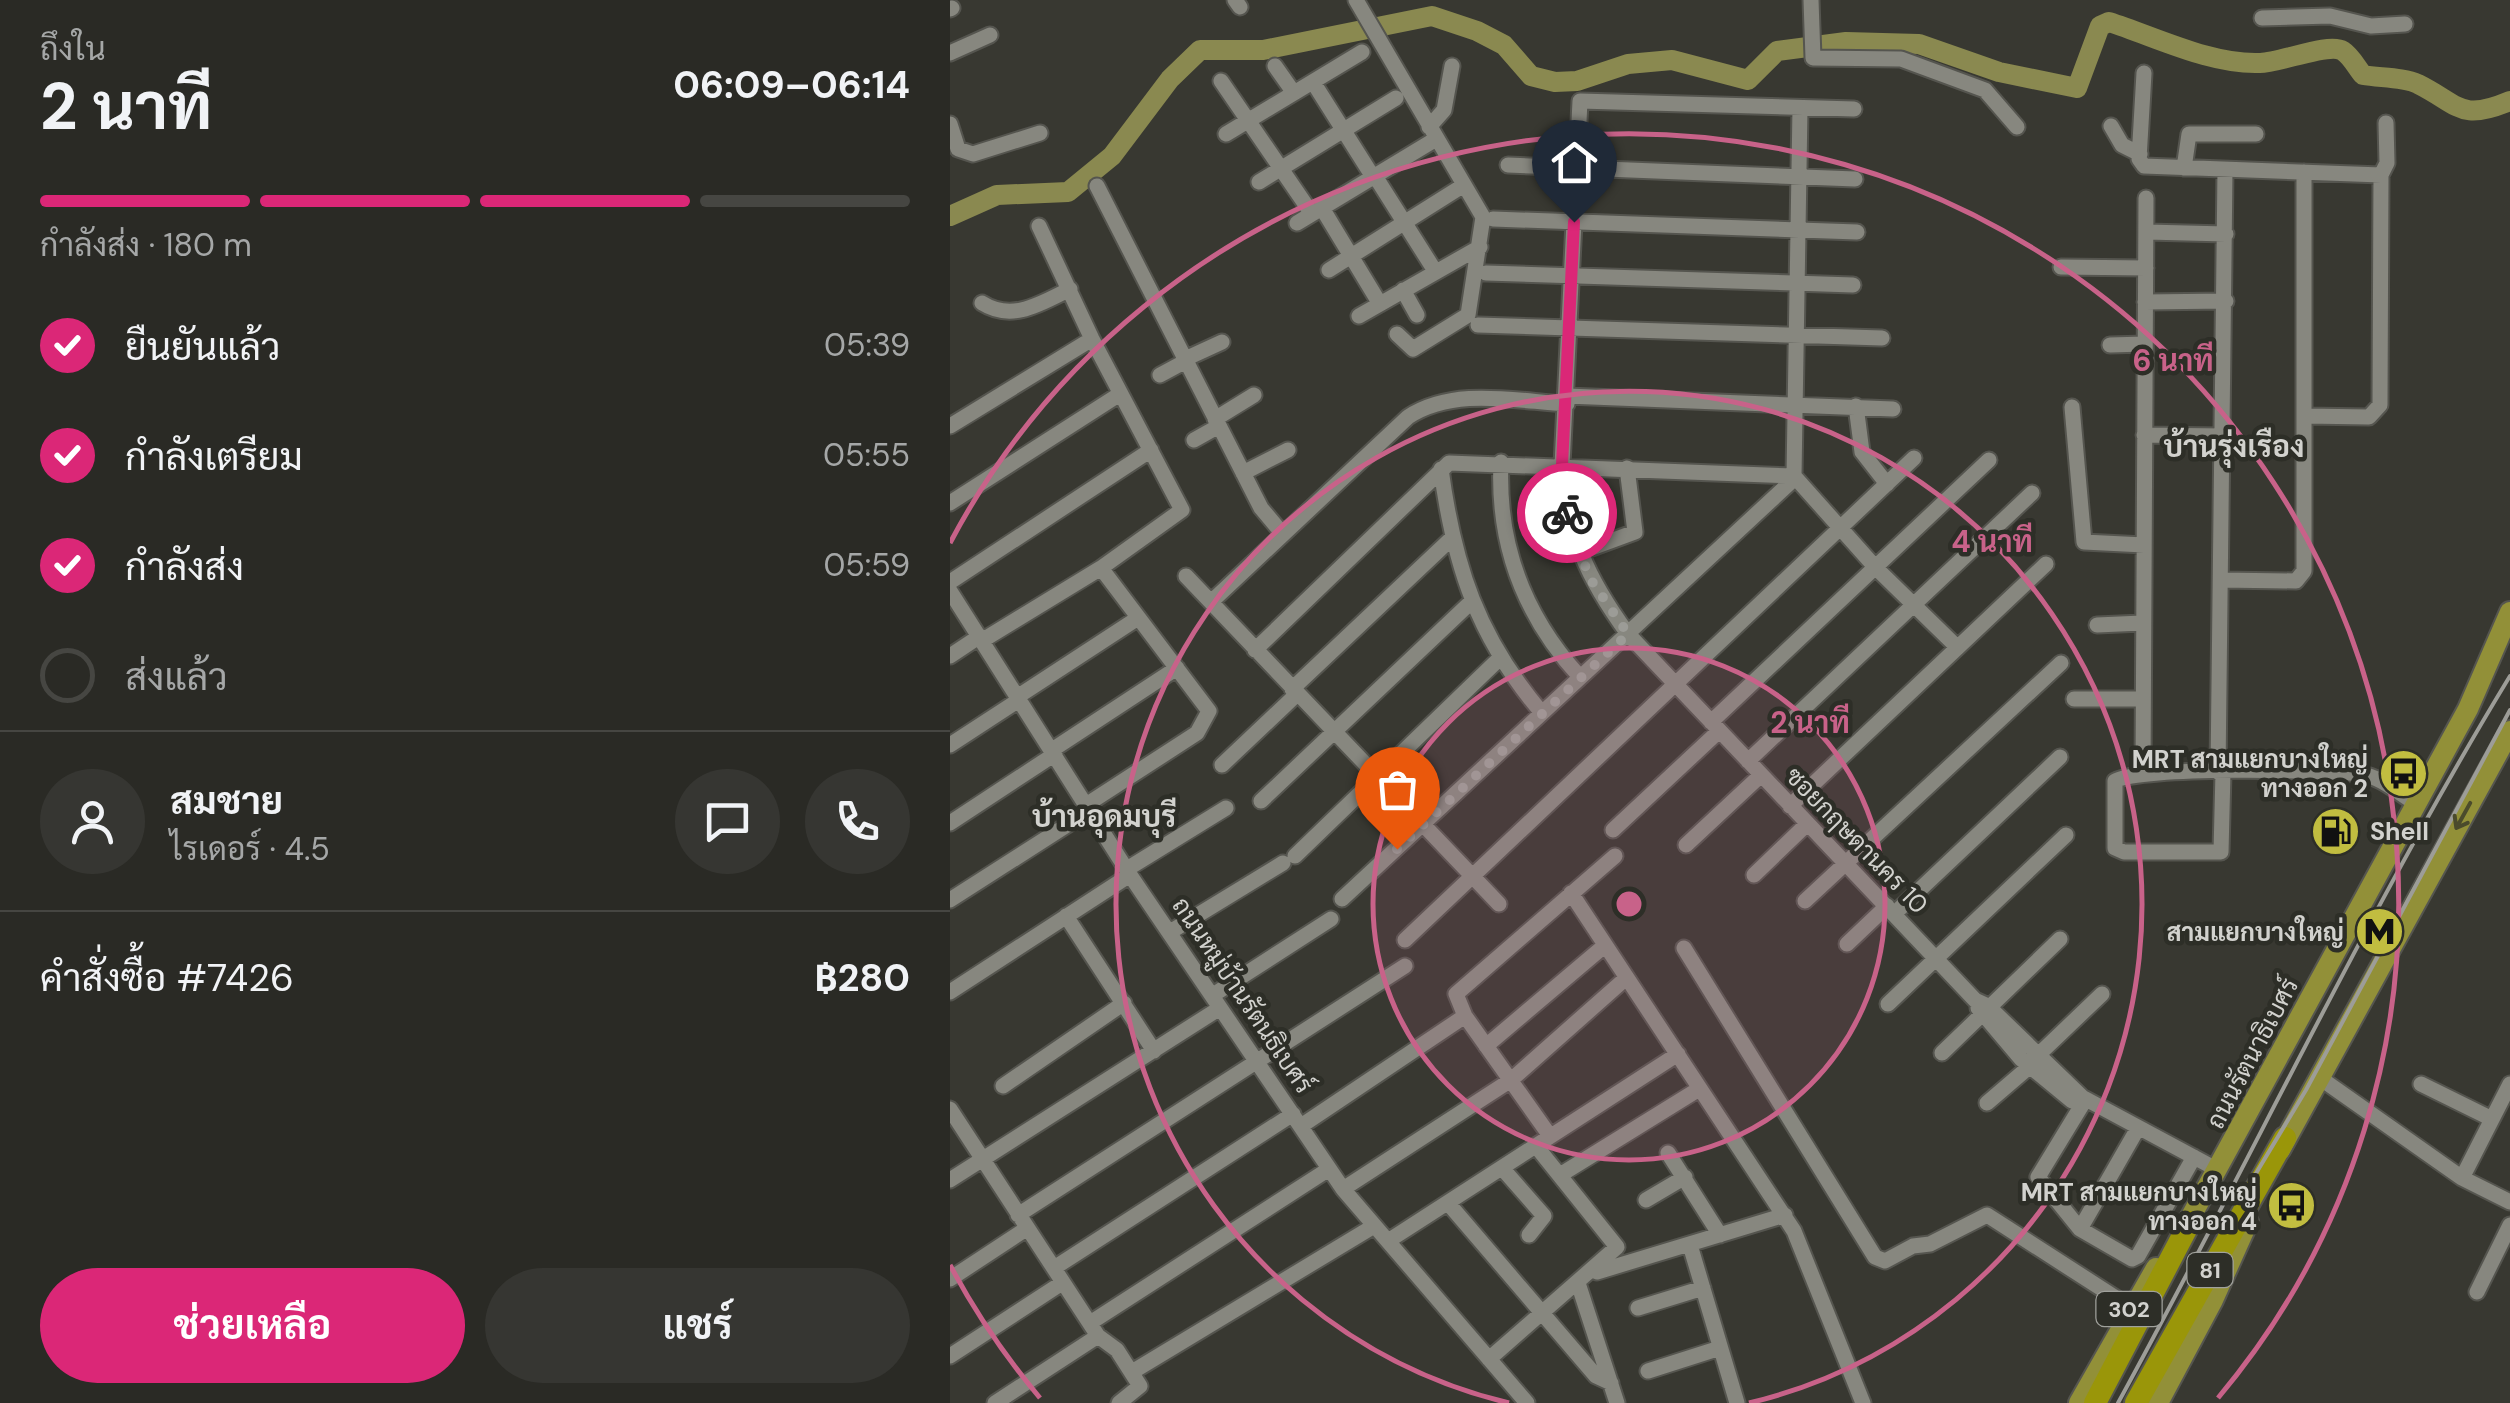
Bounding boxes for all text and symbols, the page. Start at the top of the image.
text: ถึงใน [40,28,106,70]
text: 06:09–06:14 [673,60,910,110]
text: 2 นาที [40,65,212,149]
pin [1532,120,1617,223]
icon: home [1547,135,1602,190]
text: กำลังส่ง · 180 m [40,224,252,266]
icon: check [40,318,95,373]
text: ยืนยันแล้ว [125,322,280,372]
text: 05:39 [824,324,910,366]
text: 6 นาที [2132,341,2214,380]
district label: บ้านรุ่งเรือง [2164,427,2304,468]
icon: check [40,428,95,483]
text: กำลังเตรียม [125,432,303,482]
text: 05:55 [823,434,910,476]
courier [1517,463,1617,563]
icon: bike [1540,486,1595,541]
text: 4 นาที [1951,522,2033,561]
icon: check [40,538,95,593]
text: กำลังส่ง [125,542,244,592]
text: 05:59 [823,544,910,586]
text: ส่งแล้ว [125,652,228,702]
text: 2 นาที [1770,703,1850,742]
place label: MRT สามแยกบางใหญ่ ทางออก 2 [2132,742,2368,805]
pin [1355,747,1440,850]
bus stop icon: MRT สามแยกบางใหญ่ ทางออก 2 [2377,747,2429,799]
street label: ซอยกฤษดานคร 10 [1778,760,1935,921]
icon: bag [1370,762,1425,817]
button: person [40,769,145,874]
button: chat [675,769,780,874]
button: phone [805,769,910,874]
text: สมชาย [170,776,283,826]
district label: บ้านอุดมบุรี [1032,797,1176,838]
one-way arrow [2453,801,2473,831]
fuel station icon: Shell [2309,805,2361,857]
place label: Shell [2370,815,2429,848]
text: ไรเดอร์ · 4.5 [170,828,330,870]
centre of rings [1611,886,1647,922]
street label: ถนนหมู่บ้านรัตนธิเบศร์ [1164,890,1321,1100]
metro station icon: สามแยกบางใหญ่ [2353,906,2405,958]
place label: สามแยกบางใหญ่ [2166,915,2344,949]
text: คำสั่งซื้อ #7426 [40,953,294,1003]
text: ฿280 [815,953,910,1003]
street label: ถนนรัตนาธิเบศร์ [2198,972,2306,1134]
place label: MRT สามแยกบางใหญ่ ทางออก 4 [2021,1175,2257,1238]
bus stop icon: MRT สามแยกบางใหญ่ ทางออก 4 [2266,1180,2318,1232]
road number: 81 [2188,1253,2232,1287]
button: ช่วยเหลือ [40,1268,465,1383]
button: แชร์ [485,1268,910,1383]
road number: 302 [2096,1292,2162,1326]

